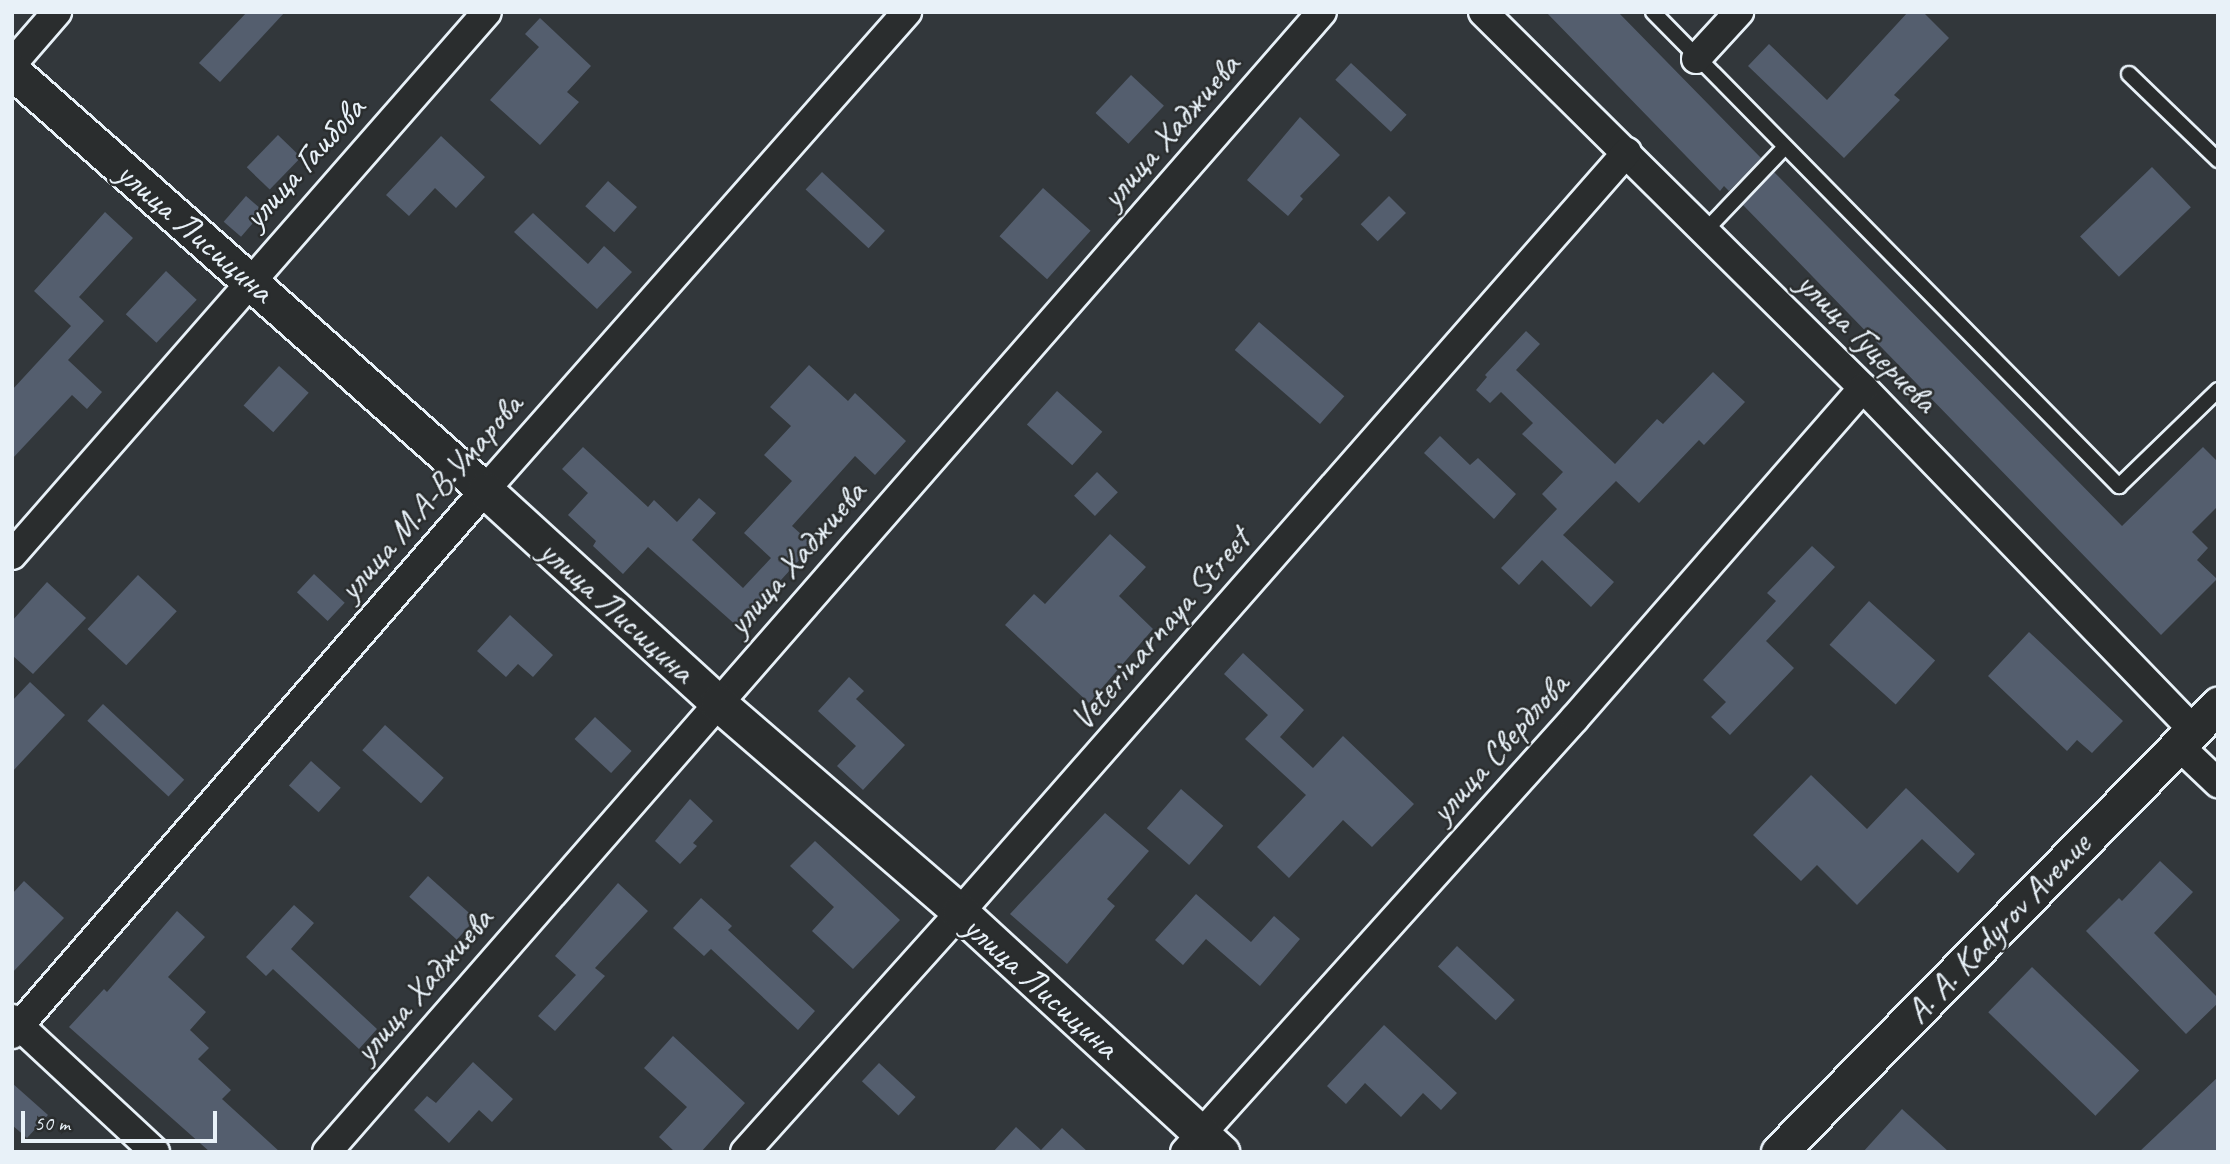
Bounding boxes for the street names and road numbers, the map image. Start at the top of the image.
street label: улица Хаджиева [1091,45,1249,217]
street label: улица Гаибова [234,88,374,238]
street label: улица Лисицина [108,153,282,311]
street label: улица Гуцериева [1787,262,1947,422]
street label: улица М.А-В.Умарова [329,385,531,609]
street label: улица Хаджиева [717,472,875,644]
street label: Veterinarnaya Street [1061,519,1259,739]
street label: улица Лисицина [531,531,703,691]
street label: улица Свердлова [1421,664,1577,832]
street label: A. A. Kadyrov Avenue [1897,824,2099,1032]
street label: улица Хаджиева [344,899,502,1071]
street label: улица Лисицина [955,907,1127,1067]

